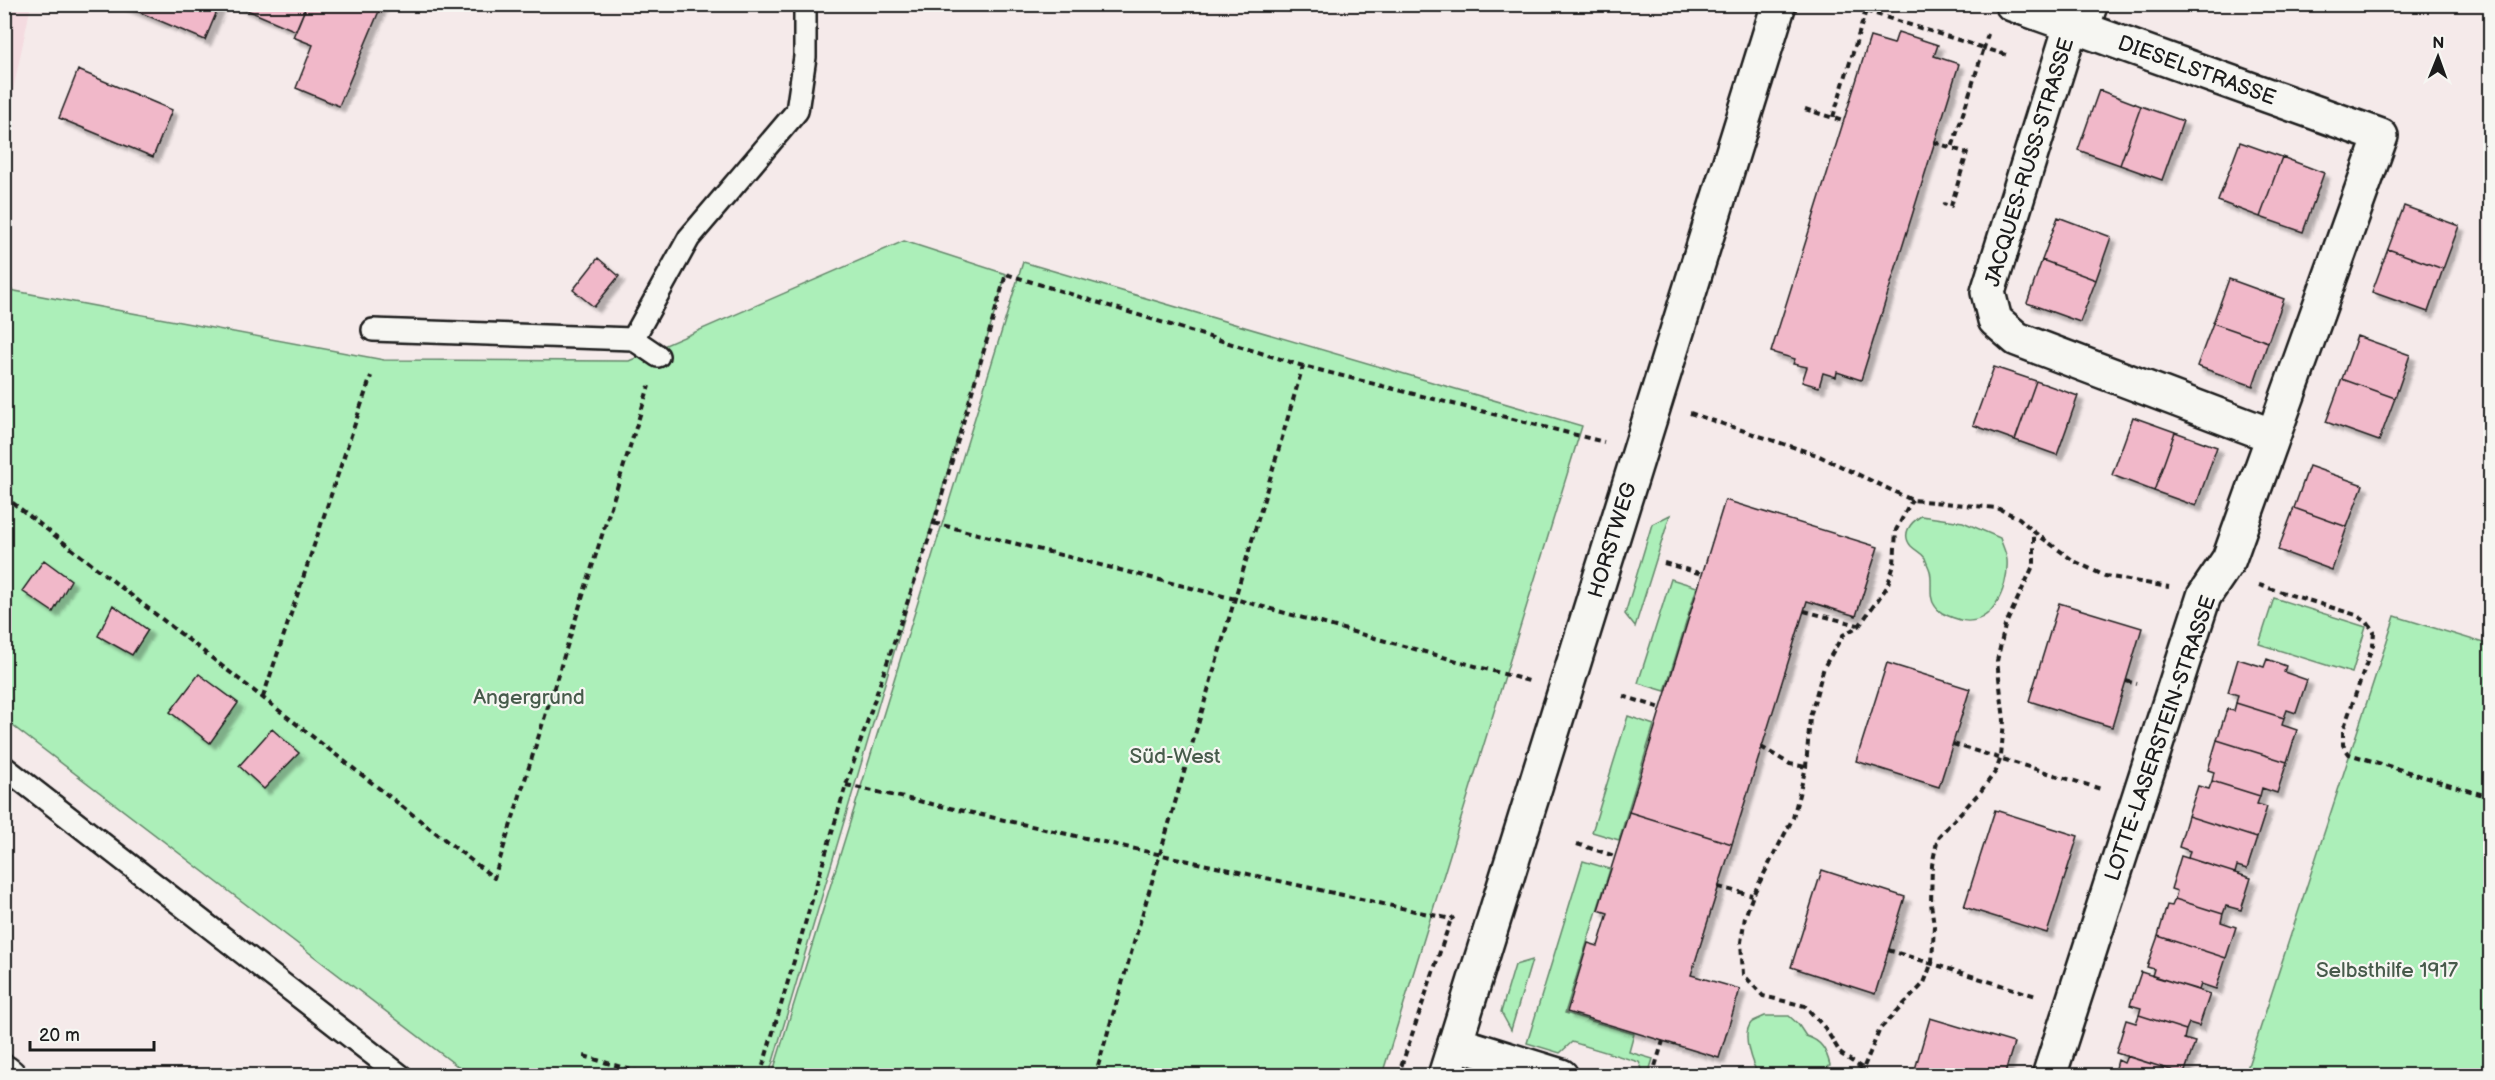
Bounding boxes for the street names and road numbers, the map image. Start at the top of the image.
street label: DIESELSTRASSE [2114,30,2279,111]
street label: JACQUES-RUSS-STRASSE [1980,35,2079,289]
street label: HORSTWEG [1583,479,1642,601]
street label: LOTTE-LASERSTEIN-STRASSE [2100,592,2221,884]

